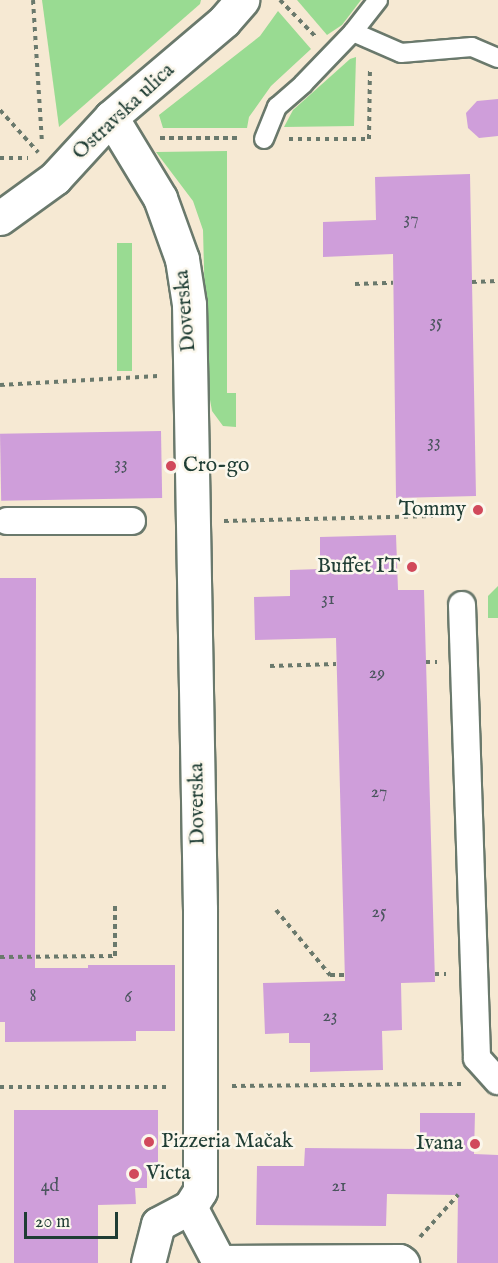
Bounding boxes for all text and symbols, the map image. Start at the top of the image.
street label: Ostravska ulica [68,58,180,166]
house number: 37 [403,209,419,231]
street label: Doverska [170,269,202,353]
house number: 35 [429,312,443,334]
house number: 33 [427,432,441,454]
place label: Cro-go [183,453,249,479]
house number: 33 [114,454,128,476]
marker: Cro-go [164,459,178,473]
place label: Tommy [399,497,466,523]
marker: Tommy [471,503,485,517]
place label: Buffet IT [317,554,400,580]
marker: Buffet IT [405,560,419,574]
house number: 31 [321,589,335,611]
house number: 29 [369,663,385,685]
street label: Doverska [185,763,211,845]
house number: 27 [371,782,387,804]
house number: 25 [372,902,386,924]
house number: 8 [29,986,37,1008]
house number: 6 [124,987,132,1009]
house number: 23 [322,1006,338,1028]
place label: Pizzeria Mačak [161,1129,293,1155]
place label: Ivana [416,1131,463,1157]
marker: Pizzeria Mačak [142,1135,156,1149]
marker: Ivana [468,1137,482,1151]
place label: Victa [146,1161,191,1187]
marker: Victa [127,1167,141,1181]
house number: 4d [41,1176,59,1198]
house number: 21 [331,1176,347,1198]
scale bar [27,1200,122,1238]
text: 20 m [35,1211,70,1234]

